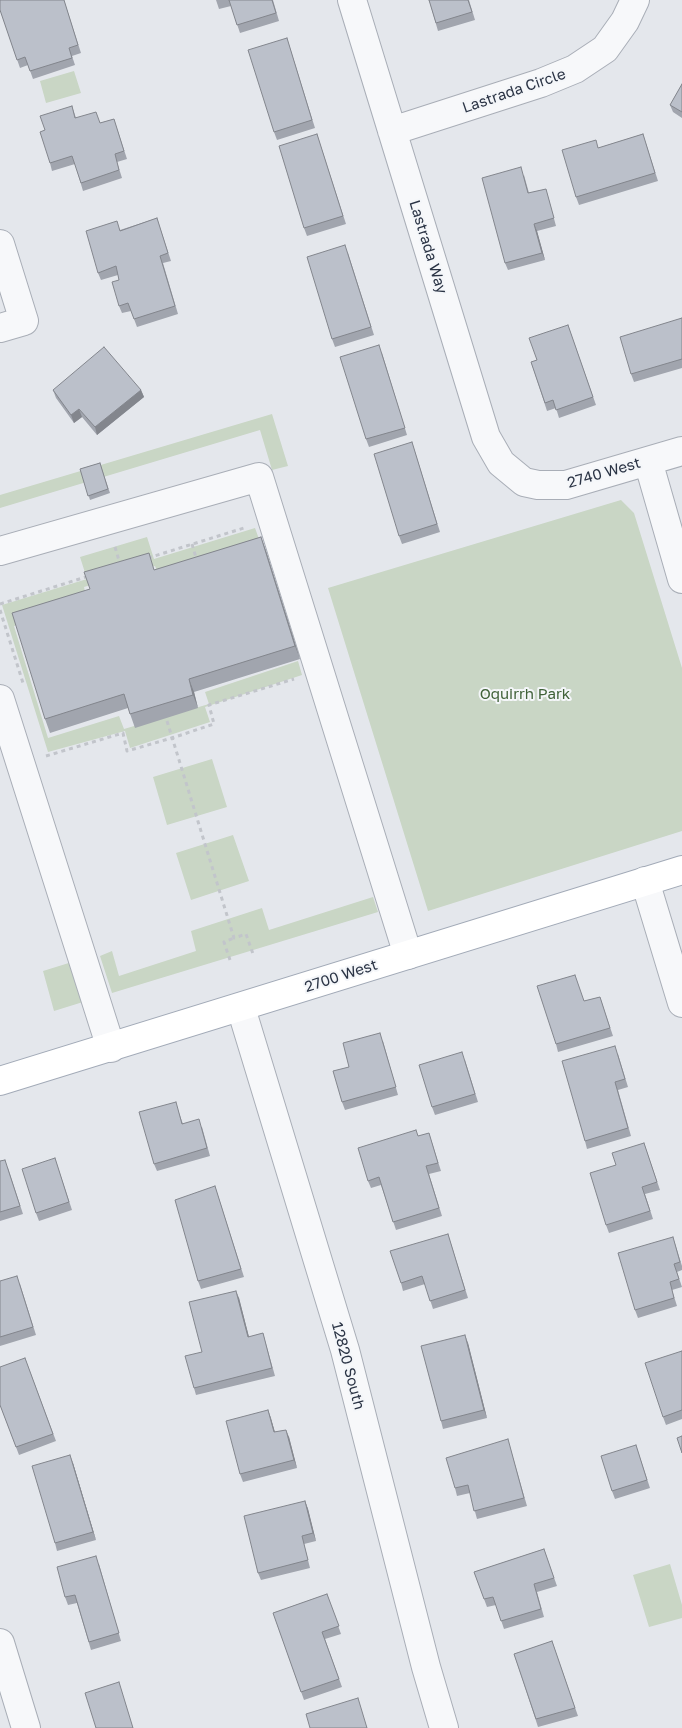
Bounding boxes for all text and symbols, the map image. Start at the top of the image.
street label: Lastrada Circle [460,65,568,117]
street label: Lastrada Way [405,198,451,296]
street label: 2740 West [565,454,643,492]
park label: Oquirrh Park [480,685,570,703]
street label: 2700 West [302,956,380,996]
street label: 12820 South [328,1320,368,1412]

